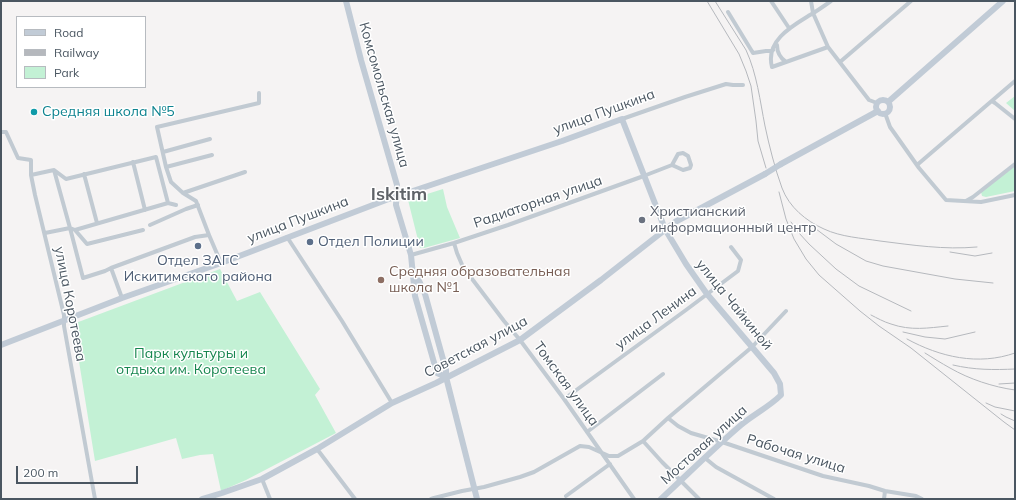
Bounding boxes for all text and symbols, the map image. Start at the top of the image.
legend [16,16,146,88]
street label: Комсомольская улица [355,20,413,170]
text: Road [54,25,83,40]
text: Railway [54,45,99,60]
text: Park [54,65,79,80]
street label: улица Пушкина [551,86,657,138]
place label: Средняя школа №5 [42,104,175,120]
marker: Средняя школа №5 [29,107,39,117]
street label: Радиаторная улица [471,172,605,232]
district label: Iskitim [371,184,427,206]
street label: улица Пушкина [245,193,351,247]
place label: Христианский информационный центр [650,204,817,236]
marker: Христианский информационный центр [637,215,647,225]
place label: Отдел Полиции [318,234,424,250]
marker: Отдел Полиции [305,237,315,247]
marker: Отдел ЗАГС Искитимского района [193,241,203,251]
street label: улица Коротеева [51,245,89,363]
place label: Отдел ЗАГС Искитимского района [124,253,272,286]
street label: улица Чайкиной [692,256,776,354]
place label: Средняя образовательная школа №1 [389,264,570,296]
marker: Средняя образовательная школа №1 [376,275,386,285]
street label: улица Ленина [612,283,700,353]
street label: Советская улица [421,313,531,381]
street label: Томская улица [530,339,602,429]
park label: Парк культуры и отдыха им. Коротеева [116,346,266,378]
street label: Мостовая улица [657,402,751,488]
street label: Рабочая улица [745,431,847,477]
scale bar [18,458,140,484]
text: 200 m [23,465,58,480]

